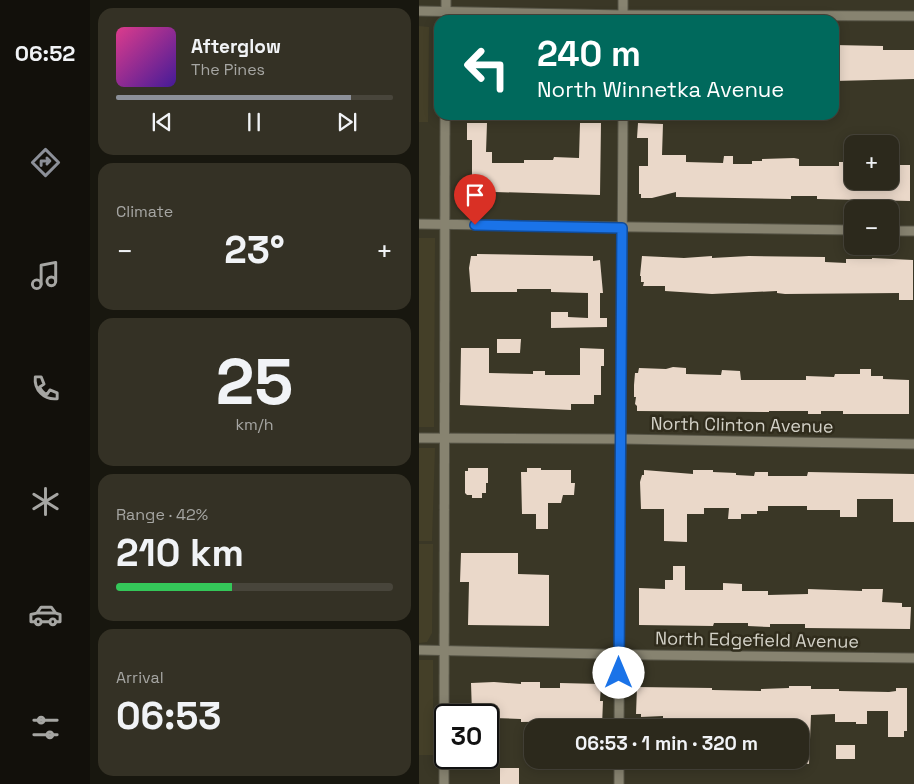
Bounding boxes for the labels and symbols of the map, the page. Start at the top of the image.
pin [454,174,496,225]
street label: North Clinton Avenue [650,411,834,438]
street label: North Edgefield Avenue [655,626,859,653]
position arrow [592,646,644,698]
speed limit sign: 30 [434,704,499,769]

